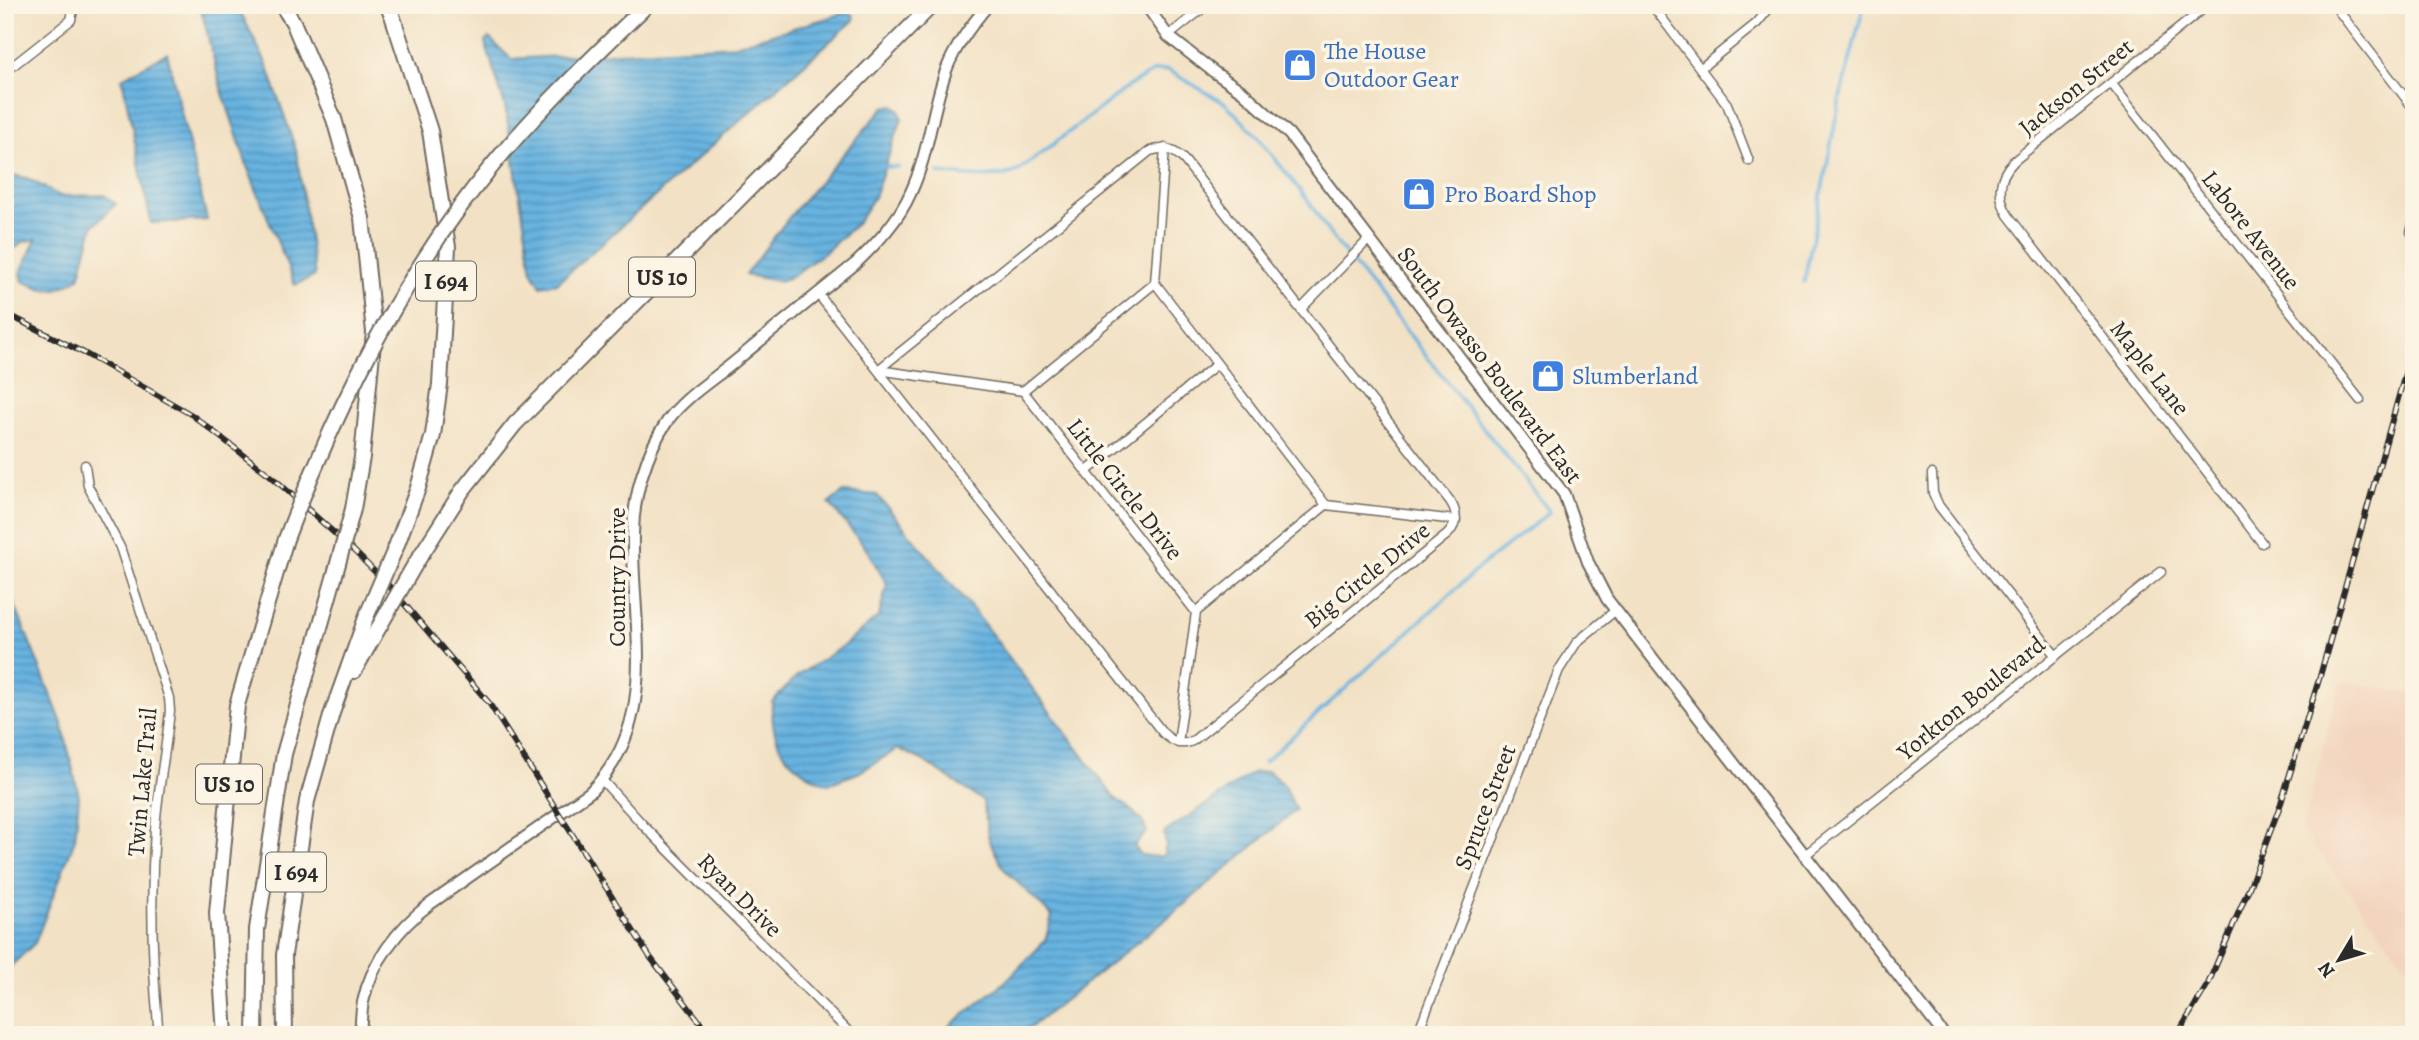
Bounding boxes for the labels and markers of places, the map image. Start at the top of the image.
place label: The House Outdoor Gear [1324,35,1459,95]
shop icon: The House Outdoor Gear [1281,46,1319,84]
shop icon: Pro Board Shop [1400,175,1438,213]
place label: Pro Board Shop [1444,178,1596,210]
shop icon: Slumberland [1529,357,1567,395]
place label: Slumberland [1572,360,1699,392]

